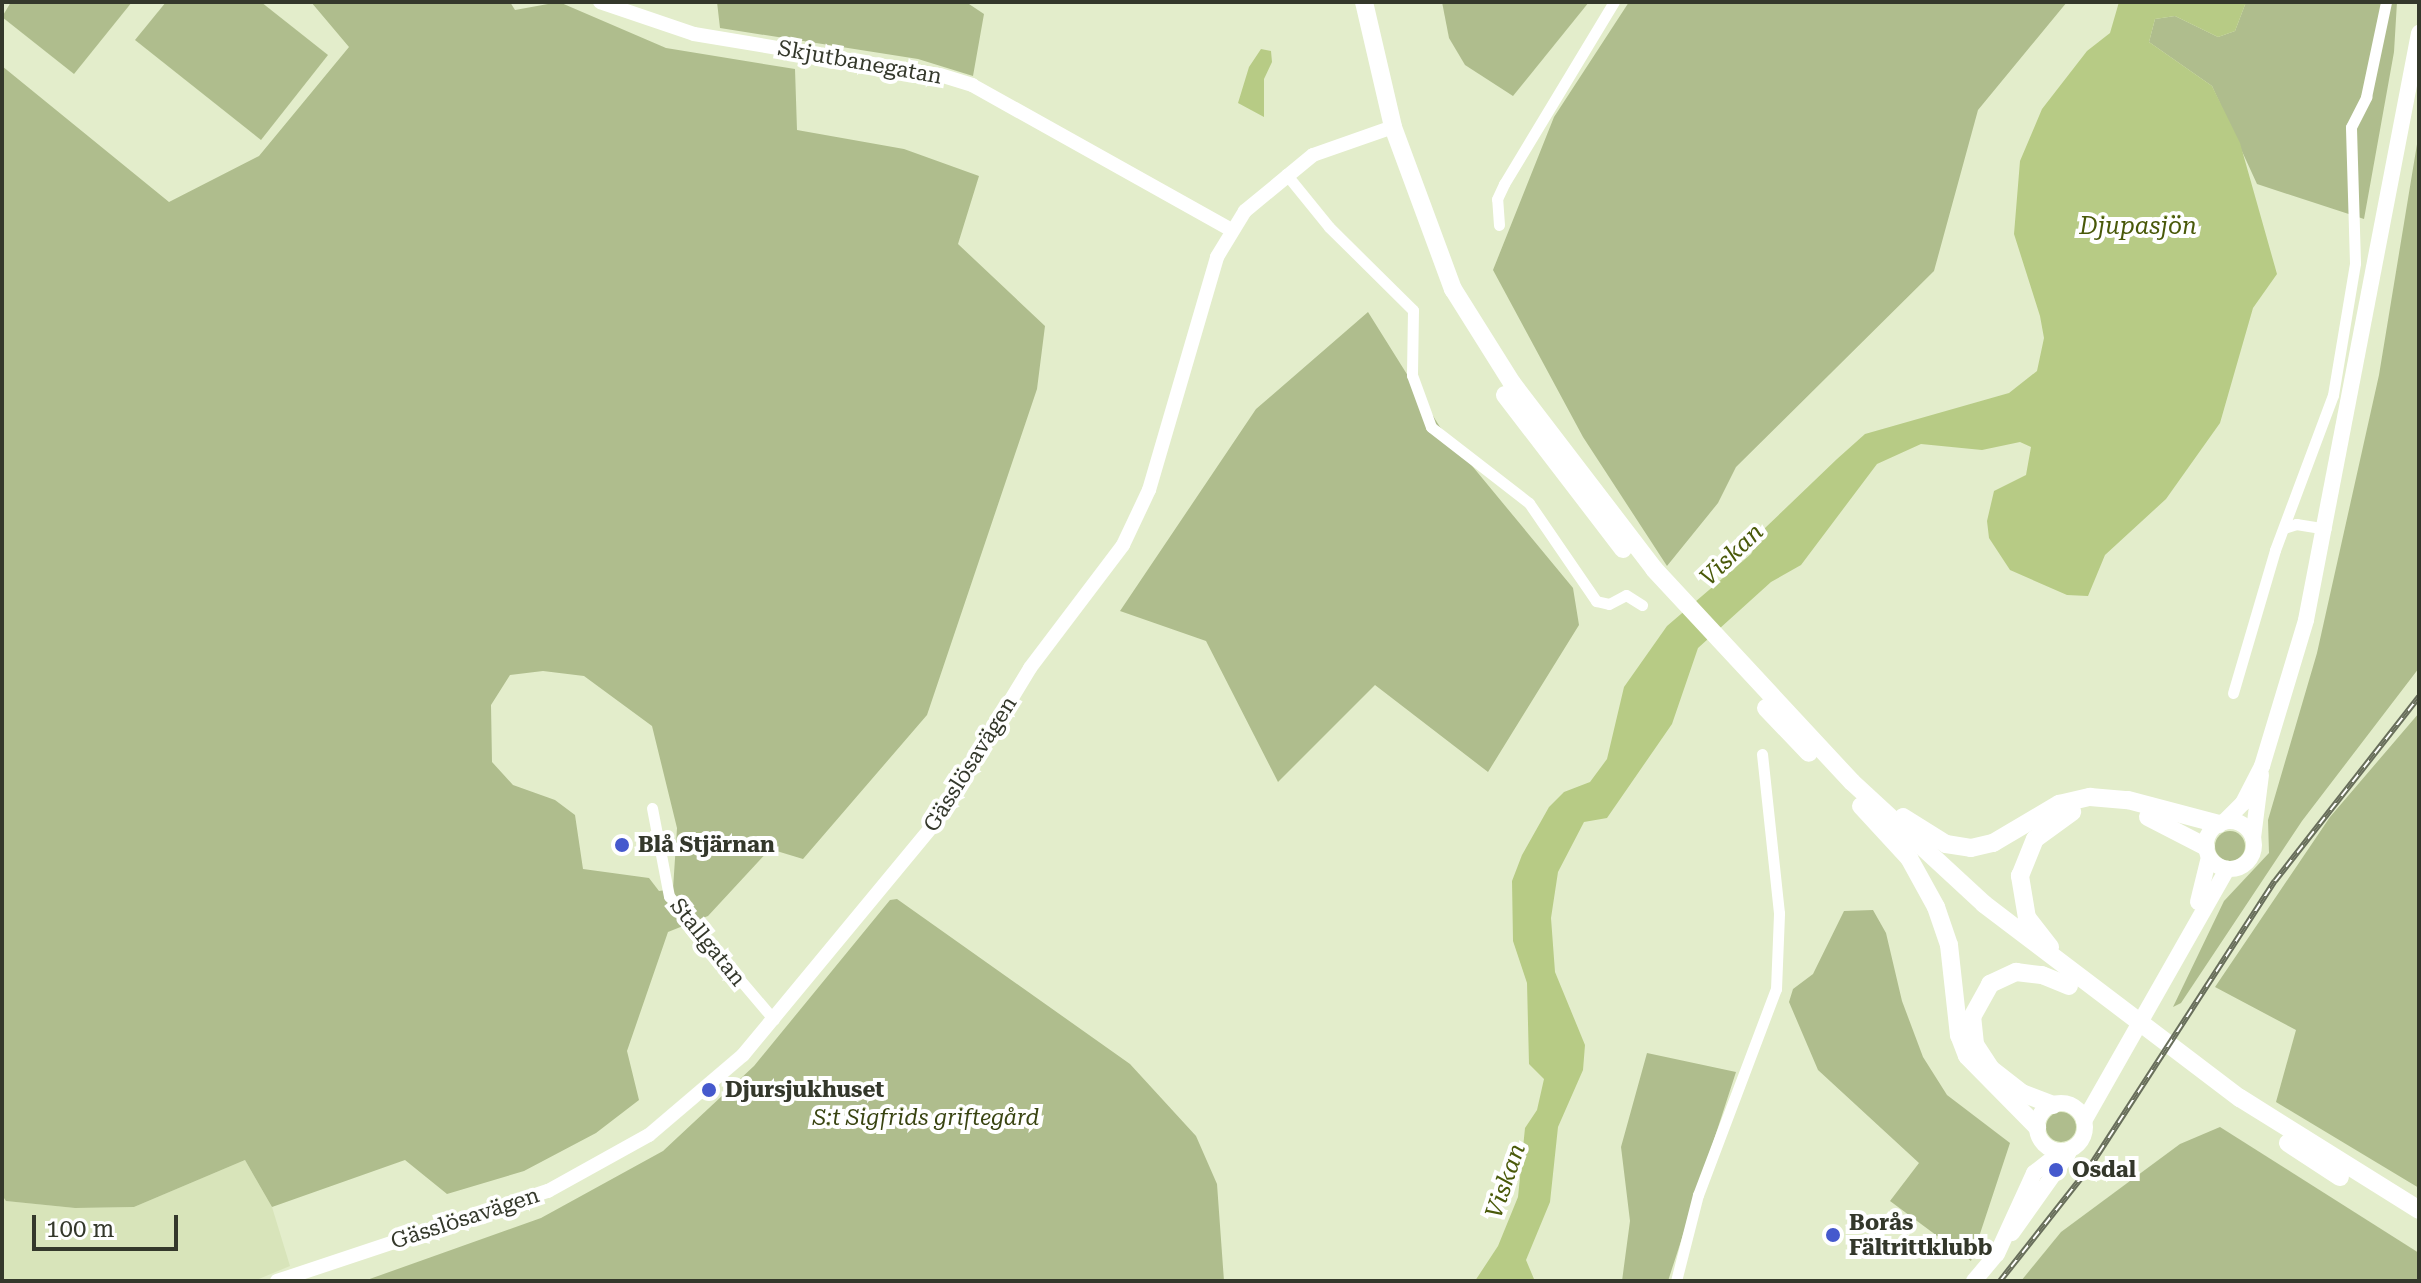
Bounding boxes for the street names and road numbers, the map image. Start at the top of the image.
street label: Skjutbanegatan [776,35,944,89]
street label: Gässlösavägen [918,691,1022,837]
street label: Stallgatan [665,893,751,991]
street label: Gässlösavägen [387,1182,543,1254]

